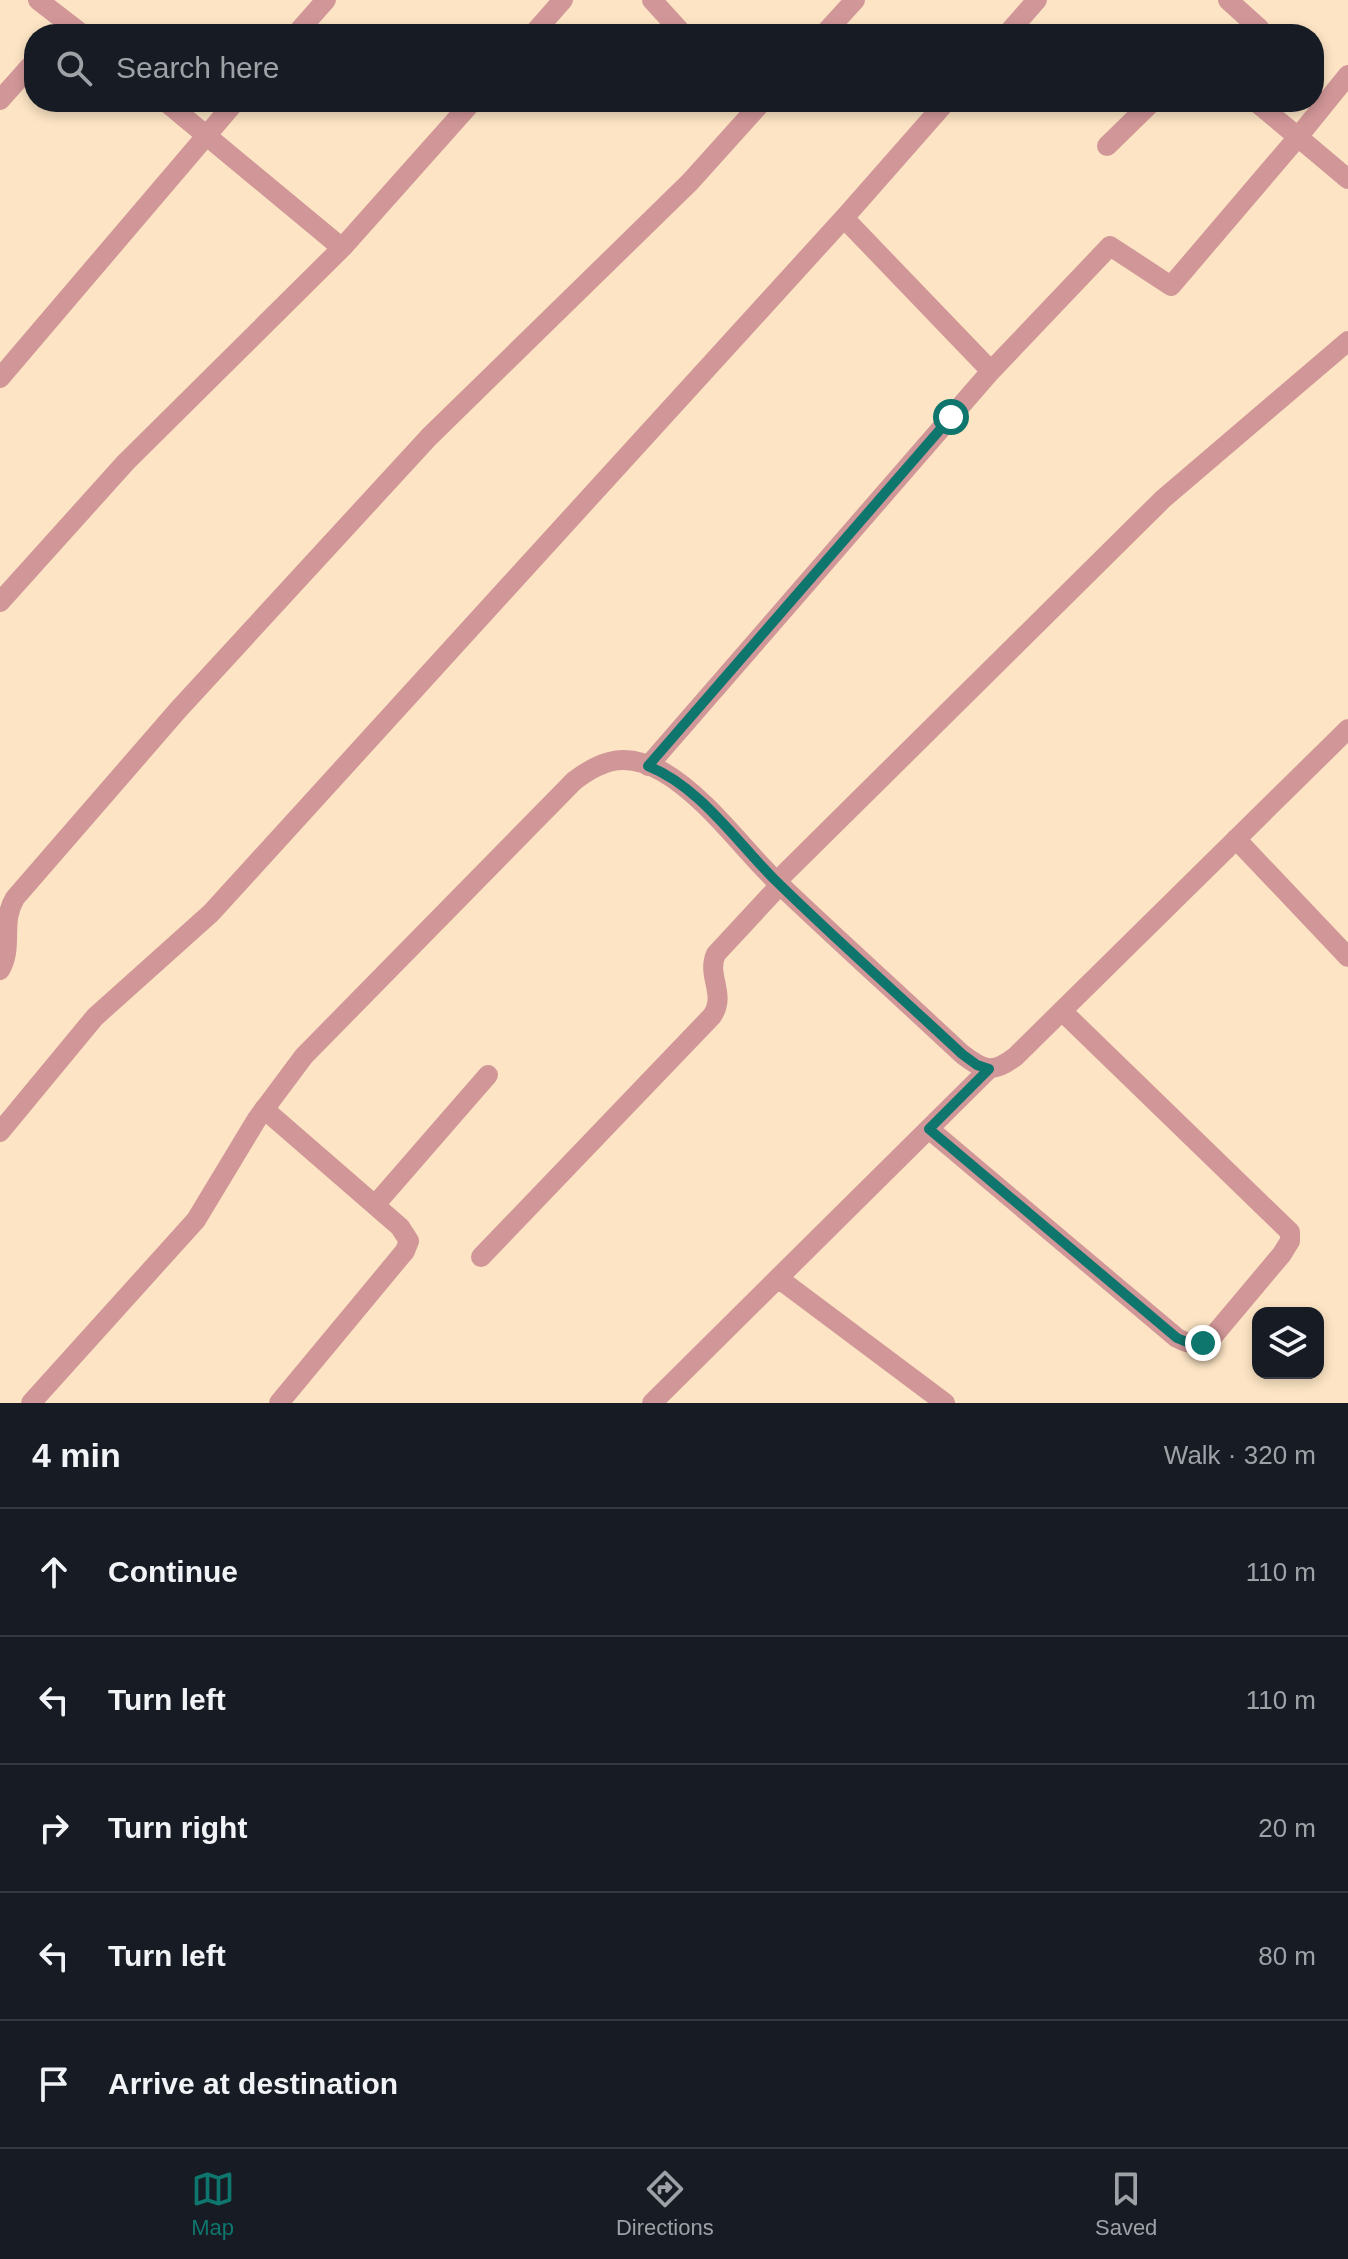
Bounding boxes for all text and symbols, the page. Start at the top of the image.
search box [24,24,1324,112]
icon: search [52,46,96,90]
text: Search here [116,51,279,84]
route start [933,399,969,435]
map controls [1252,1307,1324,1379]
button: layers [1252,1307,1324,1379]
route end [1185,1325,1221,1361]
text: 4 min [32,1436,121,1474]
text: Walk · 320 m [1164,1440,1316,1470]
icon: ahead [32,1550,76,1594]
text: Continue [108,1555,238,1588]
text: 110 m [1246,1557,1316,1587]
icon: left [32,1678,76,1722]
text: Turn left [108,1683,226,1716]
text: 110 m [1246,1685,1316,1715]
icon: right [32,1806,76,1850]
text: Turn right [108,1811,247,1844]
text: 20 m [1258,1813,1316,1843]
icon: left [32,1934,76,1978]
text: Turn left [108,1939,226,1972]
text: 80 m [1258,1941,1316,1971]
icon: arrive [32,2062,76,2106]
text: Arrive at destination [108,2067,398,2100]
tab: Map [191,2167,235,2241]
tab: Directions [616,2167,714,2241]
tab: Saved [1095,2167,1157,2241]

